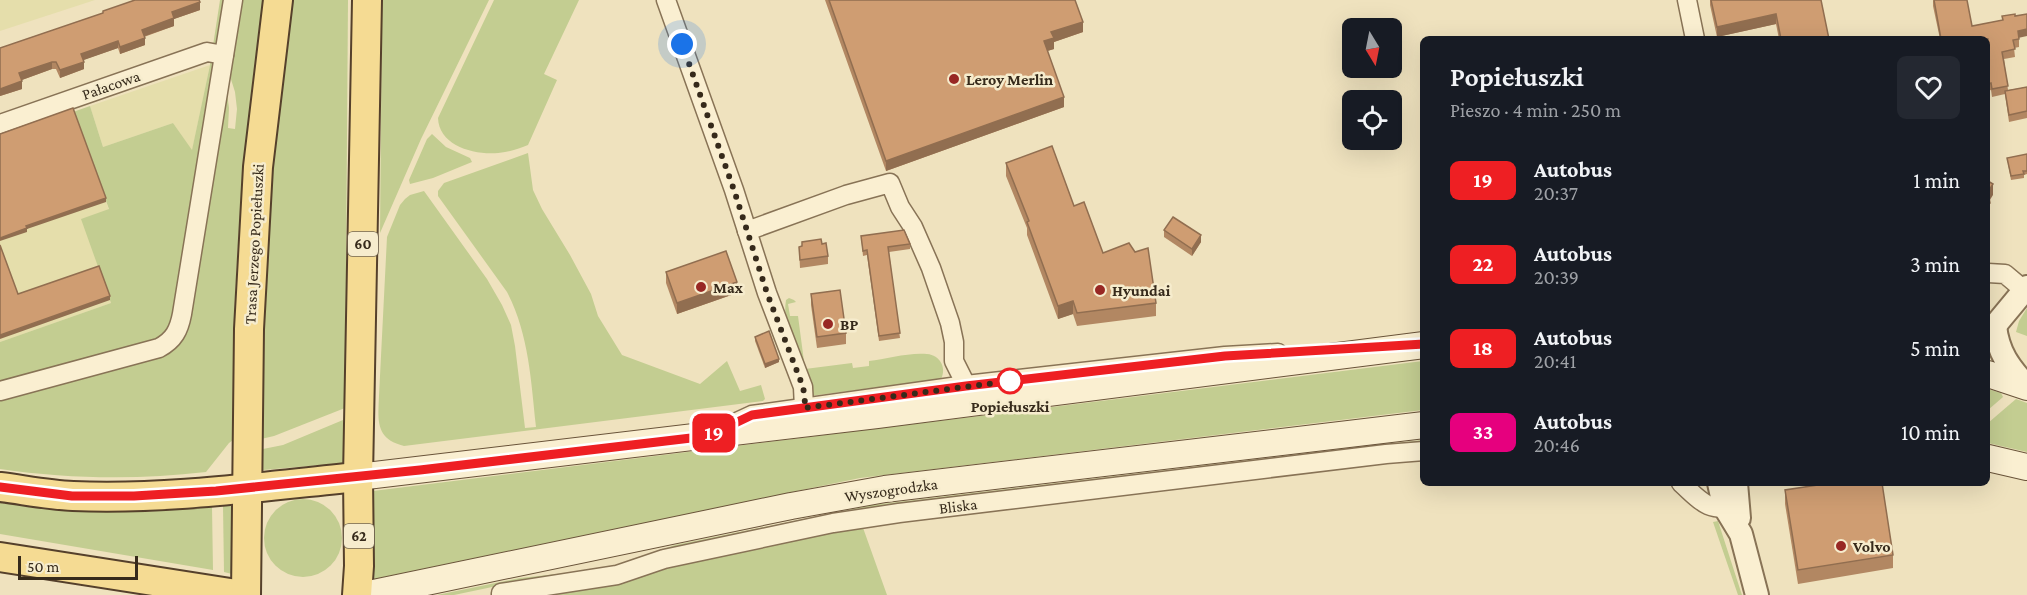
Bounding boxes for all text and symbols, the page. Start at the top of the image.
north arrow [1342,18,1402,78]
map controls [1342,18,1402,150]
your location [667,29,697,59]
button: heart [1897,56,1960,119]
text: Popiełuszki [1450,61,1584,92]
street label: Pałacowa [80,67,143,103]
place label: Leroy Merlin [966,71,1053,88]
marker: Leroy Merlin [947,72,961,86]
button: locate [1342,90,1402,150]
text: Pieszo · 4 min · 250 m [1450,99,1621,121]
text: Autobus [1534,157,1612,182]
street label: Trasa Jerzego Popiełuszki [241,163,268,325]
text: 19 [1473,168,1493,192]
text: 1 min [1913,168,1960,193]
text: 20:37 [1534,182,1578,204]
road number: 60 [348,232,378,256]
text: Autobus [1534,241,1612,266]
text: 22 [1472,252,1494,276]
text: 3 min [1910,252,1960,277]
text: 20:39 [1534,266,1579,288]
place label: Max [713,279,744,296]
marker: Max [694,280,708,294]
place label: Hyundai [1112,282,1171,299]
marker: Hyundai [1093,283,1107,297]
place label: BP [840,316,858,333]
marker: BP [821,317,835,331]
text: Autobus [1534,325,1612,350]
text: 18 [1473,336,1493,360]
text: 5 min [1910,336,1960,361]
text: 20:41 [1534,350,1576,372]
marker: Popiełuszki [997,368,1023,394]
place label: Popiełuszki [971,398,1050,415]
text: Autobus [1534,409,1612,434]
line badge: 19 [687,414,741,452]
text: 33 [1473,420,1493,444]
text: 10 min [1901,420,1960,445]
text: 19 [704,421,724,445]
text: 20:46 [1534,434,1580,456]
street label: Wyszogrodzka [843,475,939,506]
street label: Bliska [938,495,979,517]
road number: 62 [344,524,374,548]
place label: Volvo [1852,538,1891,555]
marker: Volvo [1834,539,1848,553]
scale bar [18,553,138,580]
text: 50 m [27,558,59,575]

